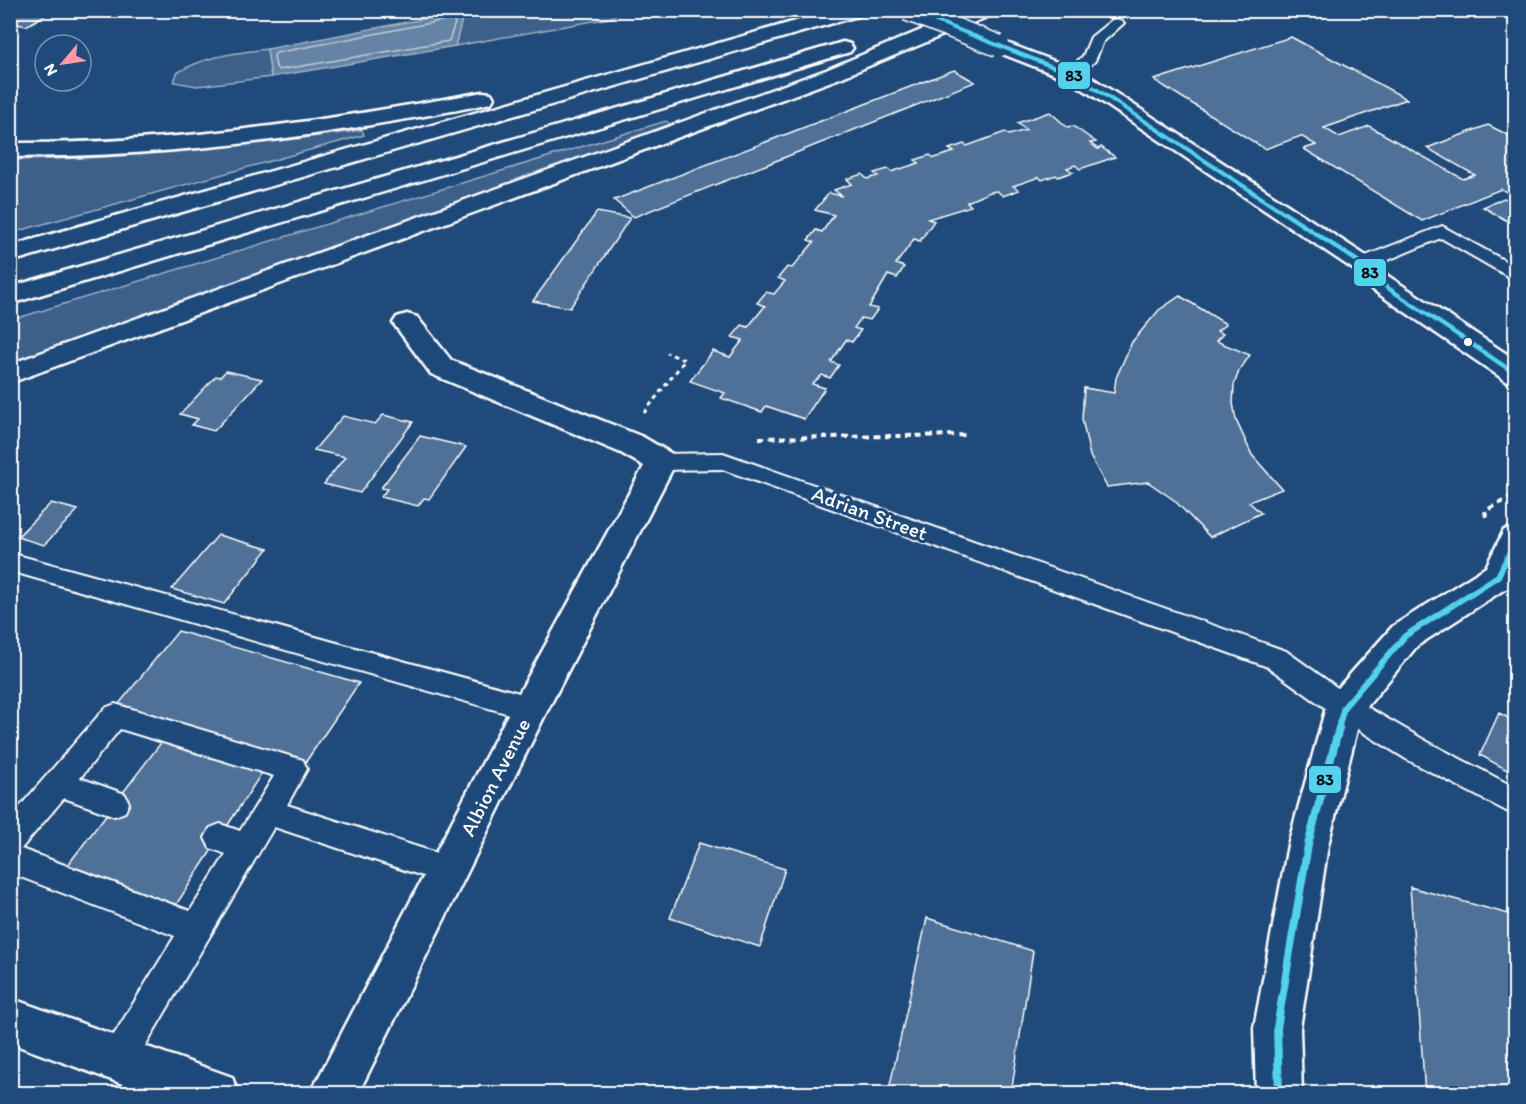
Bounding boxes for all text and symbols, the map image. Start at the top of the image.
north arrow [33,33,93,93]
text: N [39,61,61,79]
line badge: 83 [1057,61,1091,90]
text: 83 [1065,66,1083,85]
line badge: 83 [1353,258,1387,287]
text: 83 [1361,263,1379,282]
unlabelled marker [1462,336,1474,348]
street label: Adrian Street [809,481,931,545]
street label: Albion Avenue [455,714,535,840]
line badge: 83 [1308,765,1342,794]
text: 83 [1316,770,1334,789]

